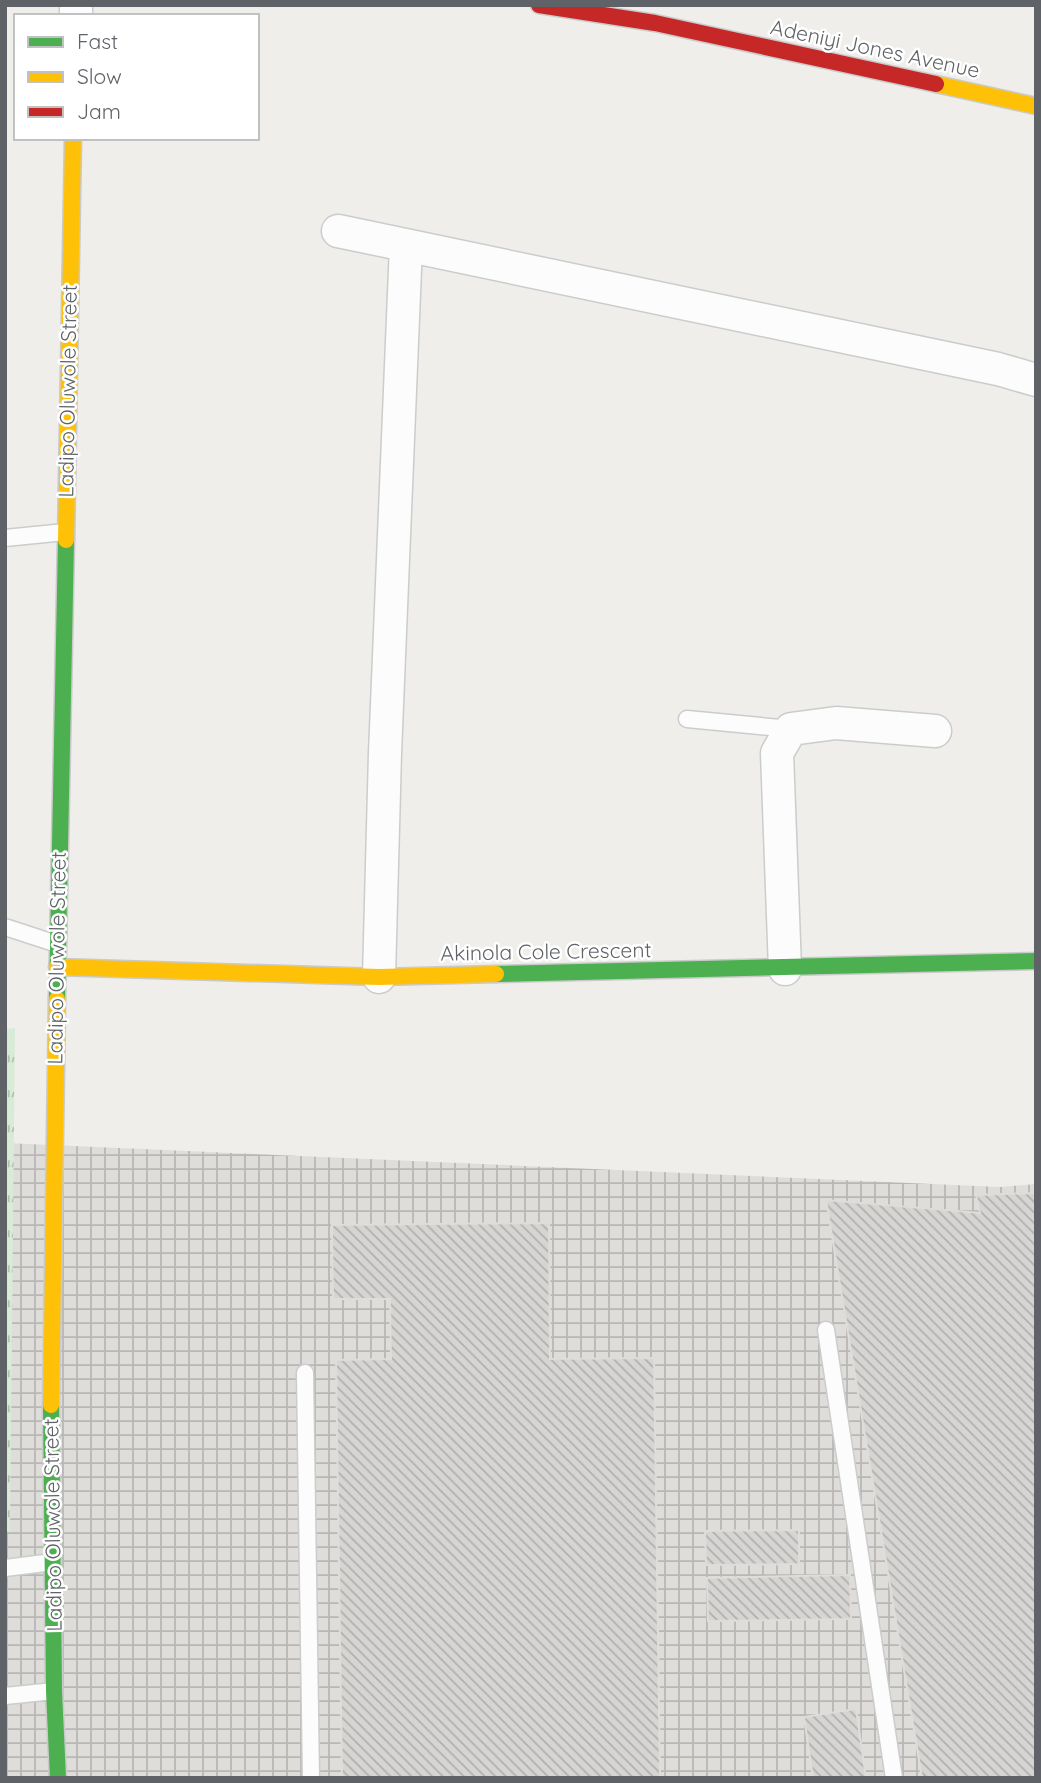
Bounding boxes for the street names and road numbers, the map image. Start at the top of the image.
street label: Adeniyi Jones Avenue [768,13,982,83]
street label: Ladipo Oluwole Street [52,284,82,498]
street label: Ladipo Oluwole Street [41,851,71,1065]
street label: Akinola Cole Crescent [440,936,652,966]
street label: Ladipo Oluwole Street [37,1418,67,1632]

